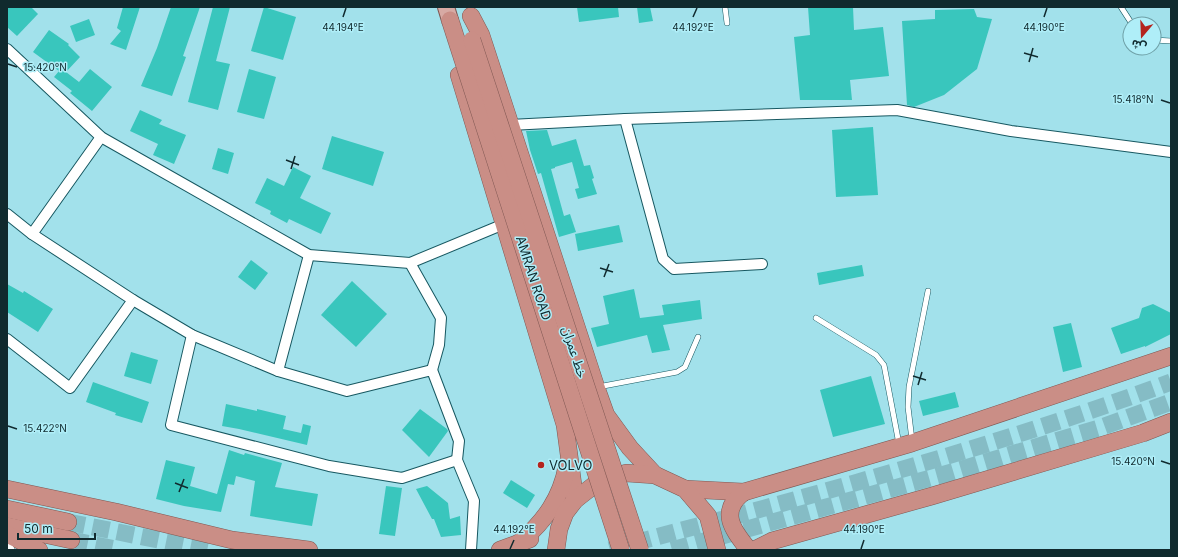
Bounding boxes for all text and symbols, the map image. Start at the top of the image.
north arrow [1122,16,1162,56]
text: 44.194°E [322,21,364,33]
text: 44.192°E [672,21,714,33]
text: 44.190°E [1023,21,1065,33]
text: ش [1129,36,1148,55]
text: 15.420°N [23,61,67,73]
text: 15.418°N [1112,93,1154,105]
street label: AMRAN ROAD [513,234,555,322]
street label: خط عمران [558,324,591,380]
text: 15.422°N [23,422,67,434]
text: 15.420°N [1111,455,1155,467]
place label: VOLVO [549,457,592,473]
marker: VOLVO [536,460,546,470]
scale bar [18,515,95,541]
text: 50 m [24,521,53,536]
text: 44.192°E [493,523,535,535]
text: 44.190°E [843,523,885,535]

